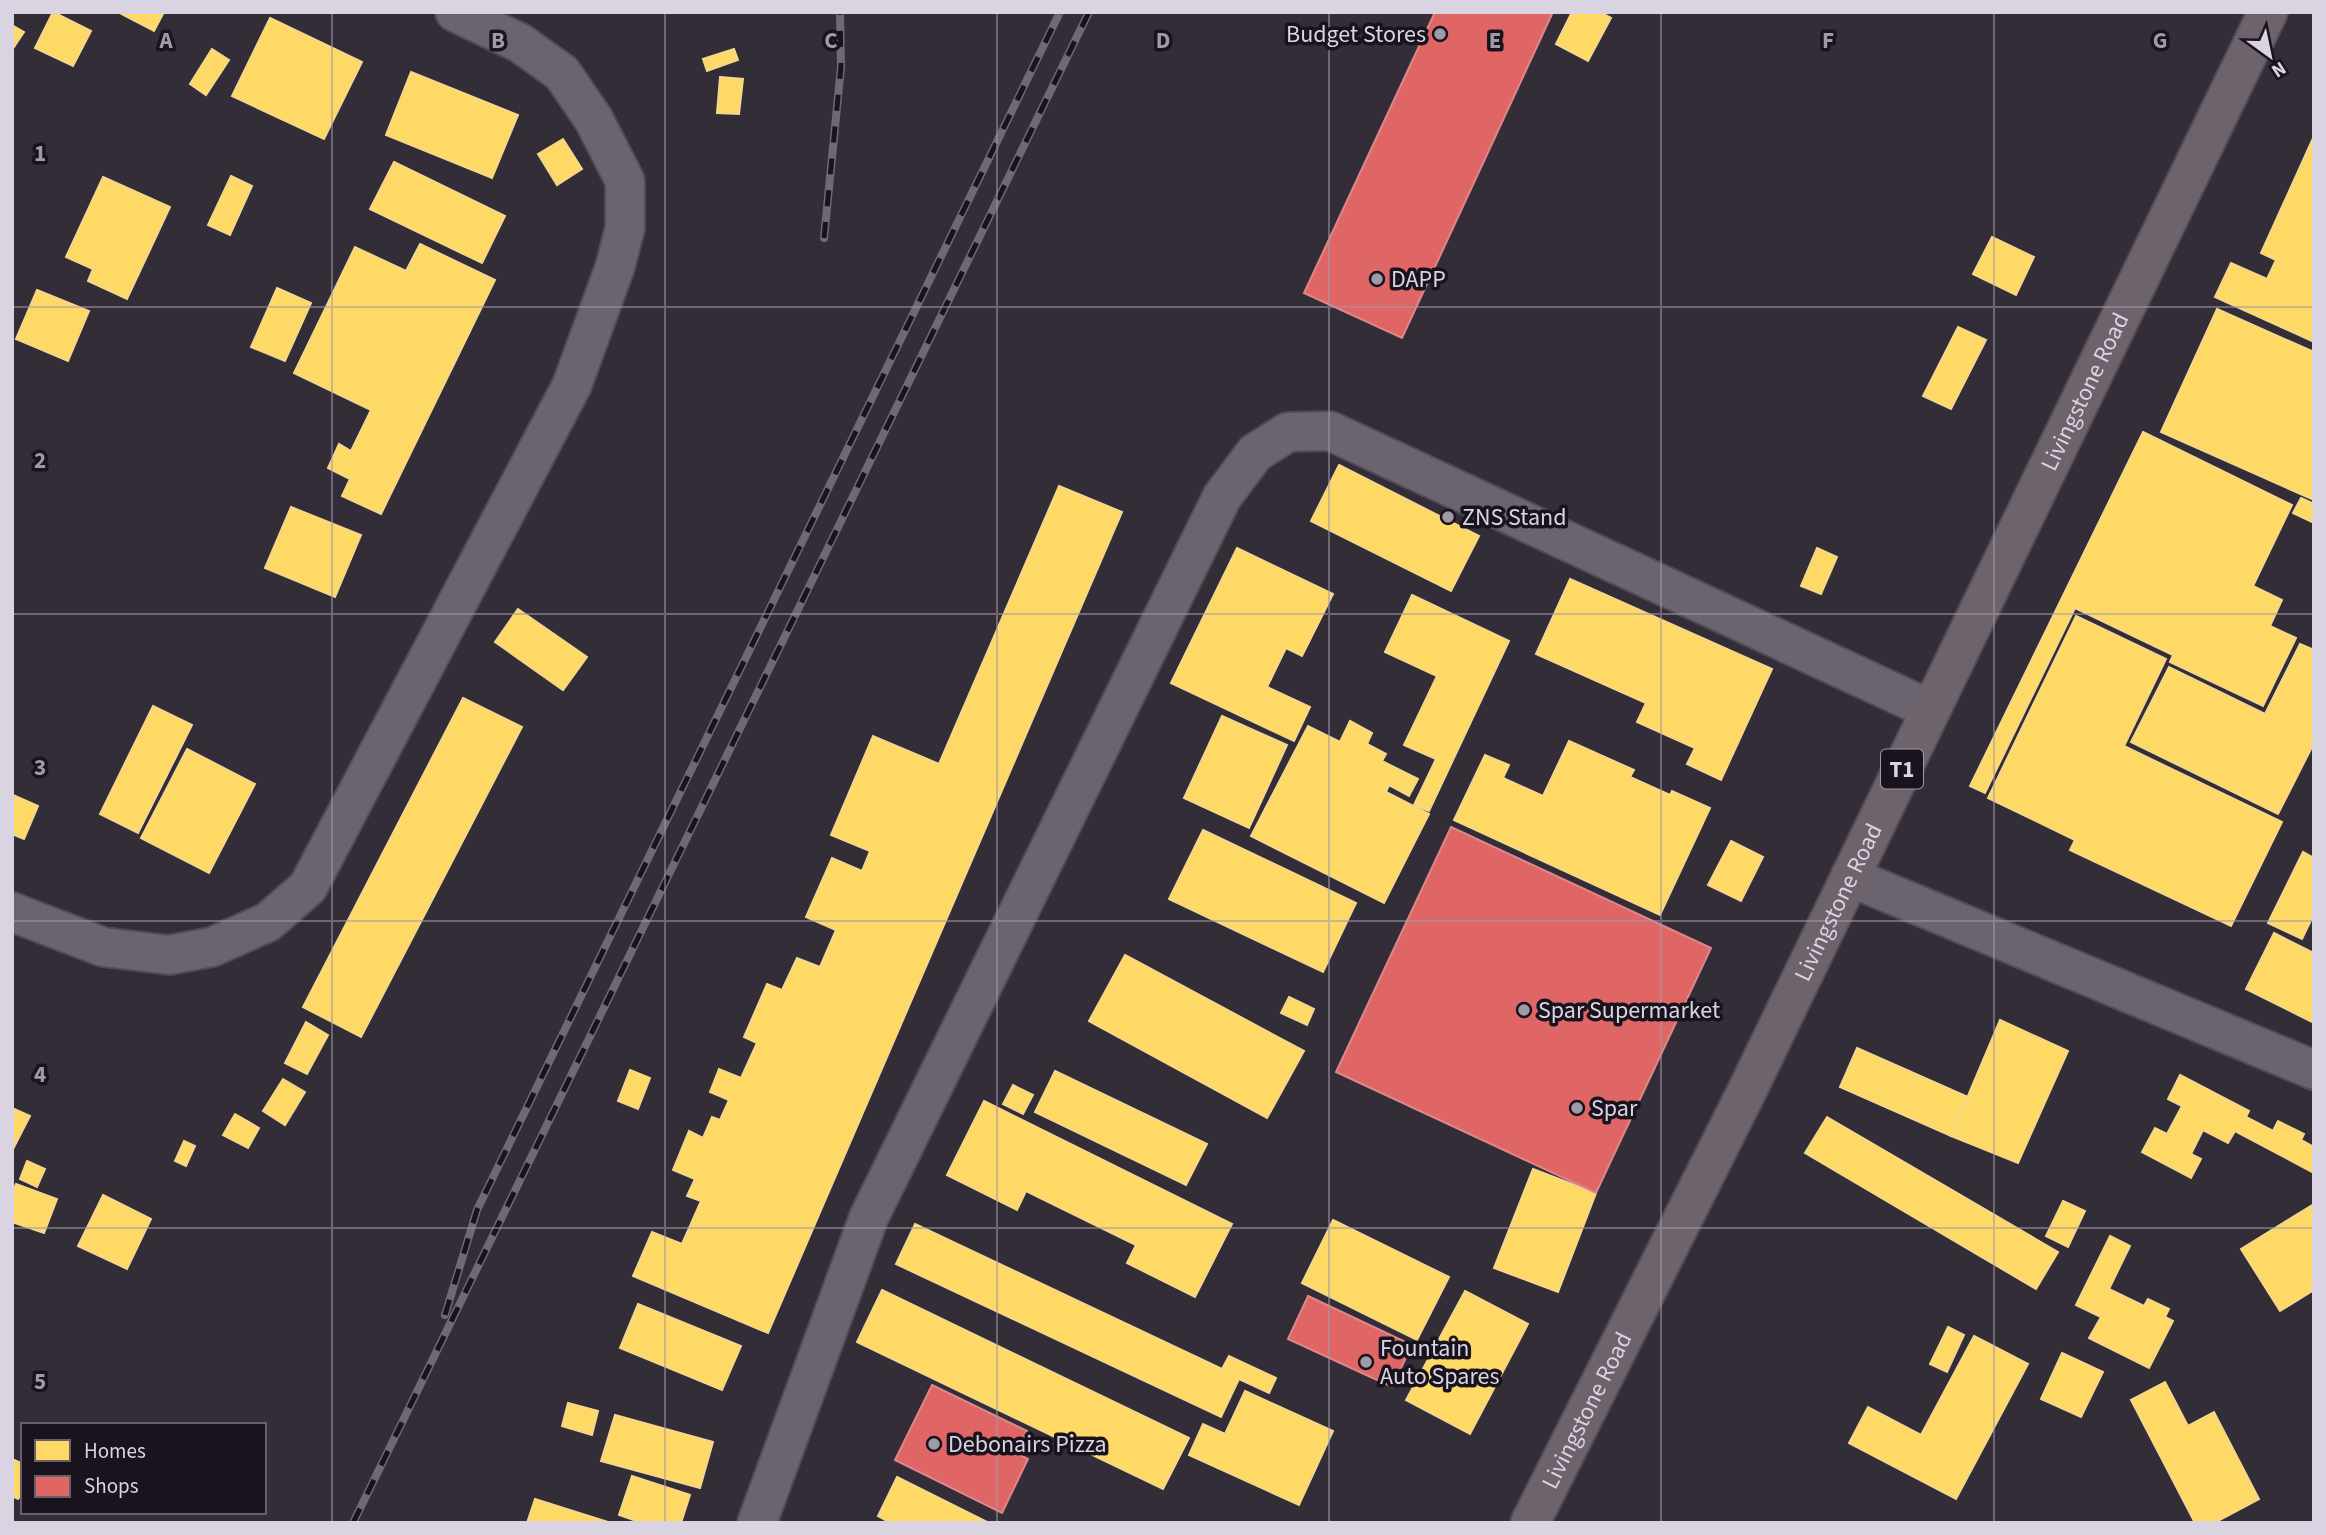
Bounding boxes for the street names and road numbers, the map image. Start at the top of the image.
street label: Livingstone Road [2032,307,2138,477]
road number: T1 [1881,750,1923,789]
street label: Livingstone Road [1785,817,1891,987]
street label: Livingstone Road [1532,1326,1641,1495]

